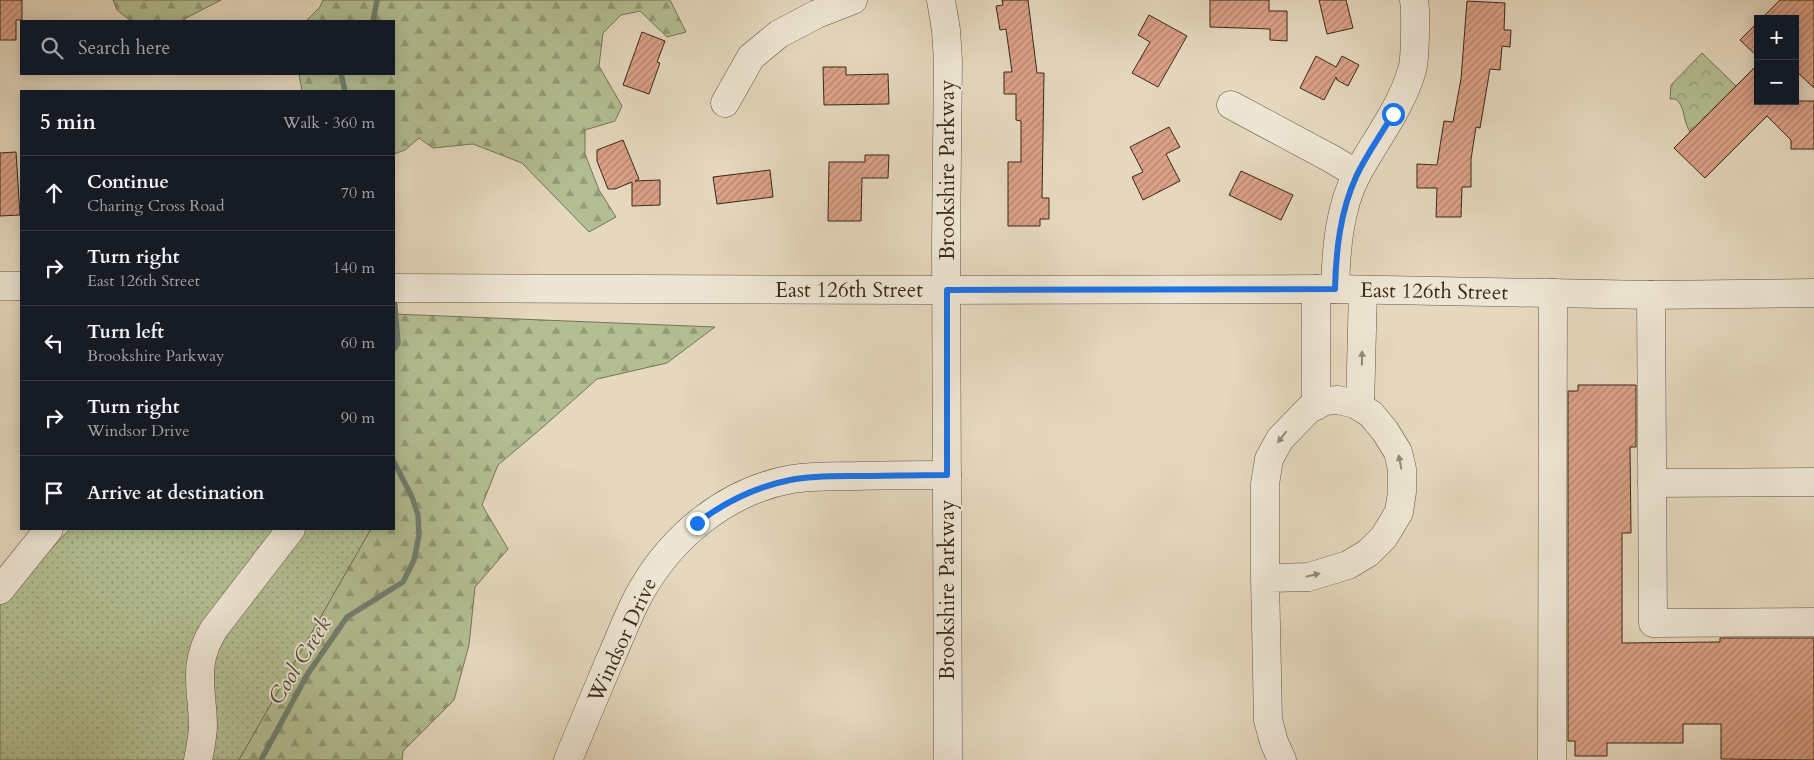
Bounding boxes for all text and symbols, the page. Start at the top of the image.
map controls [1754,15,1799,105]
button: + [1754,15,1799,60]
search box [20,20,395,75]
icon: search [38,34,66,62]
text: Search here [78,35,170,61]
button: − [1754,60,1799,105]
street label: Brookshire Parkway [933,80,962,260]
route start [1382,103,1405,126]
text: 5 min [40,108,96,137]
text: Walk · 360 m [283,112,375,134]
text: Continue [87,169,169,195]
icon: ahead [40,179,68,207]
text: 70 m [341,182,375,204]
text: Charing Cross Road [87,195,225,217]
text: Turn right [87,244,179,270]
icon: right [40,254,68,282]
text: 140 m [333,257,375,279]
text: East 126th Street [87,270,200,292]
street label: East 126th Street [775,276,923,305]
street label: East 126th Street [1360,276,1509,307]
text: Turn left [87,319,164,345]
icon: left [40,329,68,357]
text: 60 m [341,332,375,354]
text: Brookshire Parkway [87,345,225,367]
one-way arrow [1358,350,1366,366]
text: Turn right [87,394,179,420]
icon: right [40,404,68,432]
text: 90 m [341,407,375,429]
text: Windsor Drive [87,420,190,442]
one-way arrow [1277,430,1288,443]
one-way arrow [1396,454,1404,469]
icon: arrive [40,479,68,507]
text: Arrive at destination [87,480,264,506]
street label: Brookshire Parkway [933,500,962,680]
route end [686,512,709,535]
one-way arrow [1305,571,1321,579]
street label: Windsor Drive [580,573,664,708]
water label: Cool Creek [261,611,339,710]

